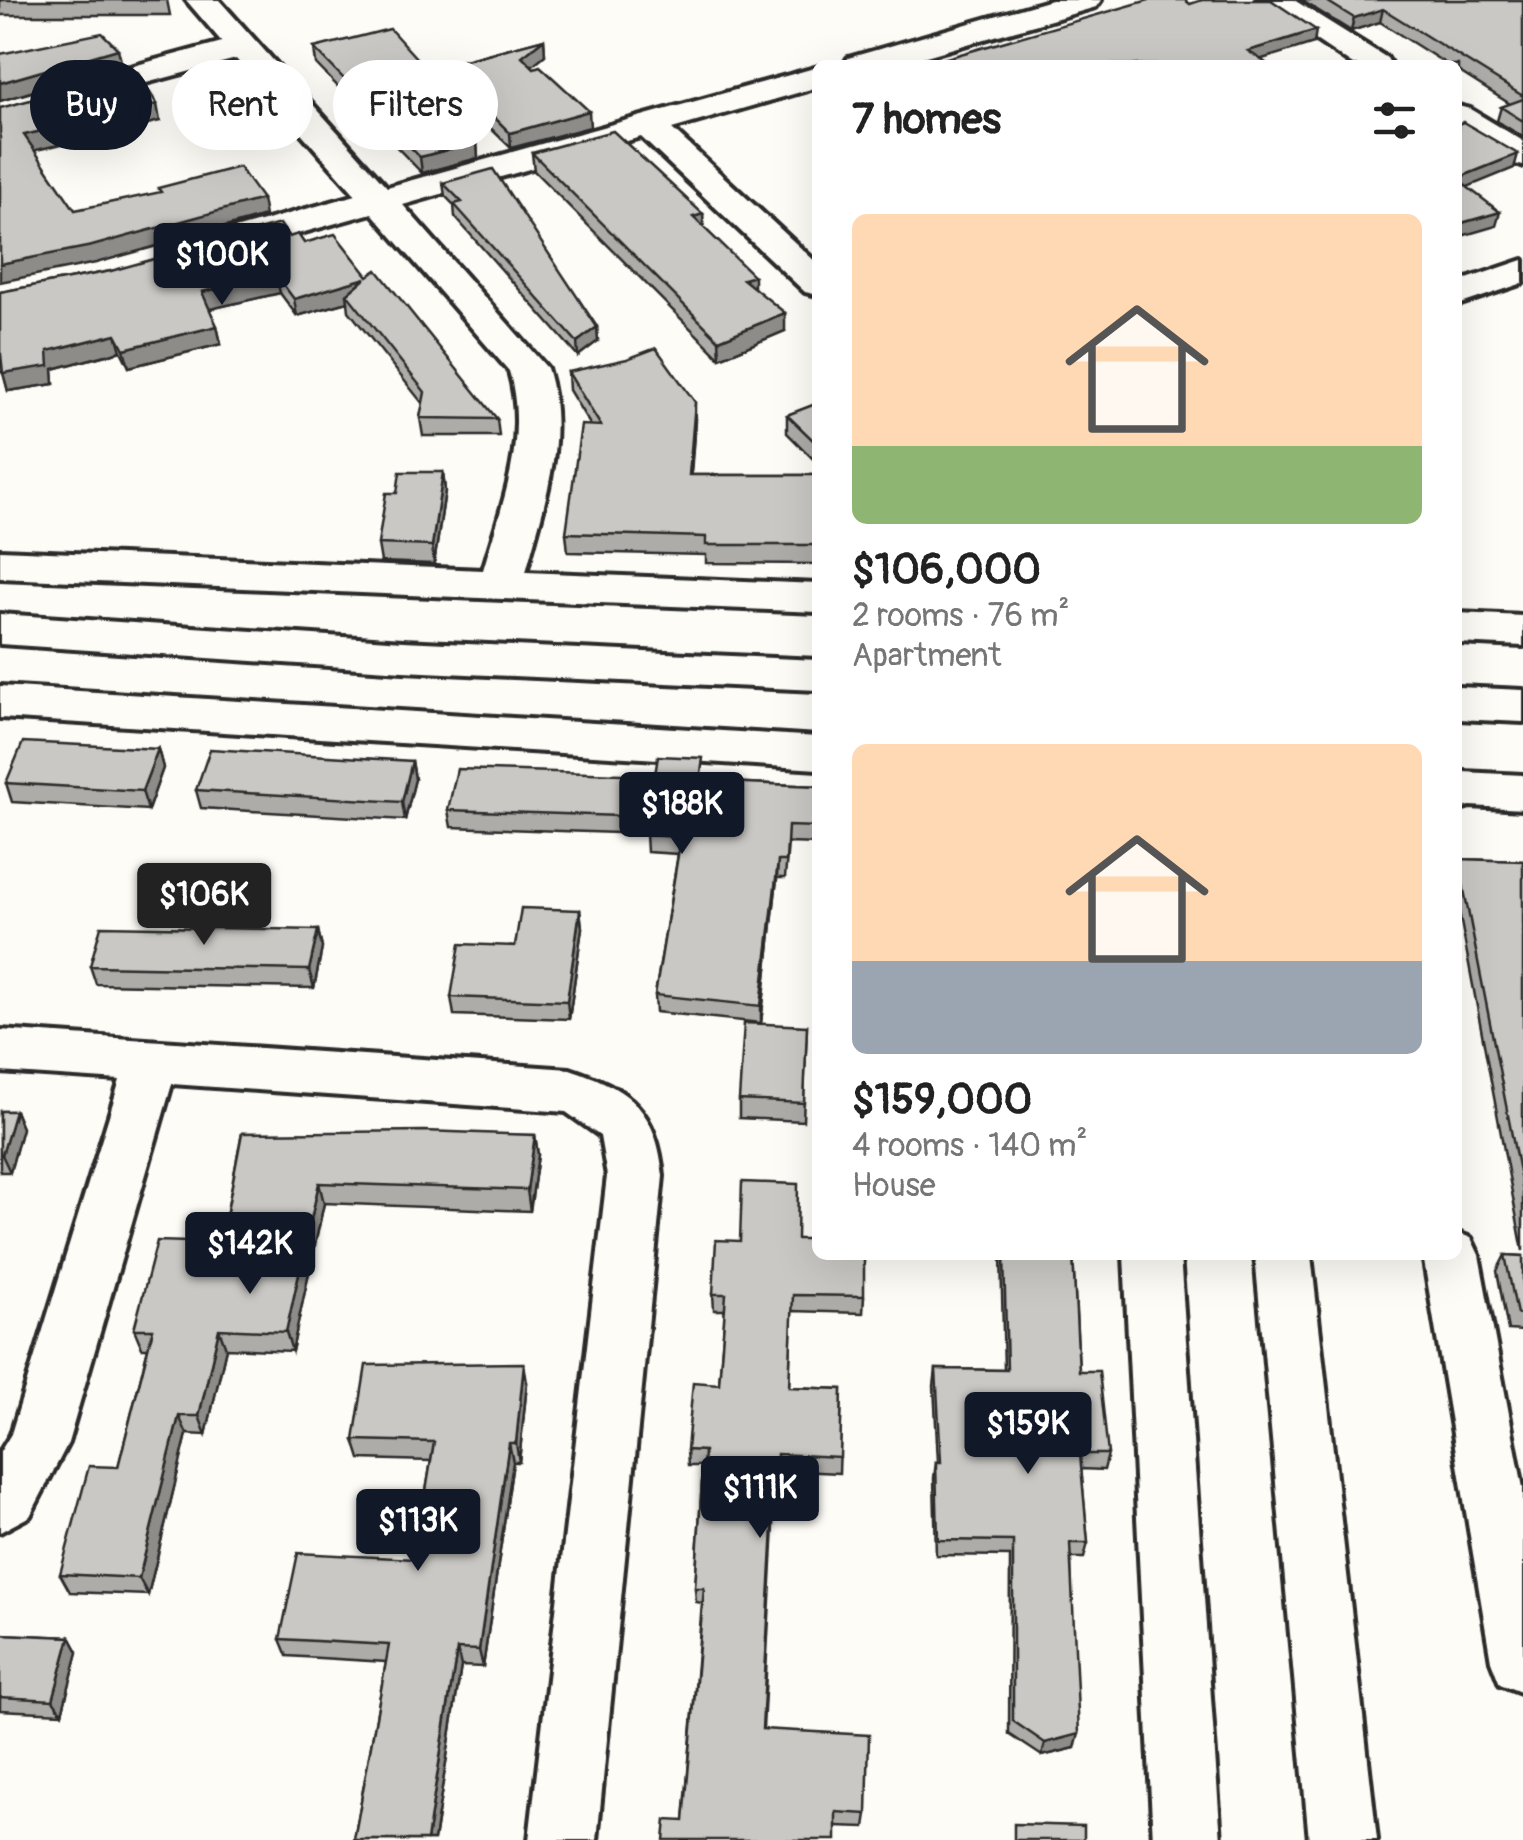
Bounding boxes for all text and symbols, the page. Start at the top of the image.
chip: Buy [30,60,152,150]
chip: Rent [172,60,313,150]
chip: Filters [333,60,498,150]
icon: filters [1367,93,1422,148]
text: 7 homes [852,94,1001,146]
pin: $100K [152,223,292,308]
text: $100K [176,235,268,275]
icon: home [1047,279,1227,459]
text: $106,000 [852,544,1041,596]
text: 2 rooms · 76 m² [852,596,1069,636]
text: Apartment [852,636,1001,676]
pin: $188K [612,772,752,857]
text: $188K [641,784,723,824]
icon: home [1047,809,1227,989]
pin: $106K [134,863,274,948]
text: $106K [159,875,249,915]
text: $159,000 [852,1074,1032,1126]
text: 4 rooms · 140 m² [852,1126,1087,1166]
text: House [852,1166,936,1206]
pin: $142K [180,1212,320,1297]
text: $142K [207,1224,293,1264]
pin: $159K [958,1392,1098,1477]
text: $159K [987,1404,1069,1444]
pin: $111K [690,1456,830,1541]
text: $111K [723,1468,797,1508]
pin: $113K [348,1489,488,1574]
text: $113K [378,1501,458,1541]

